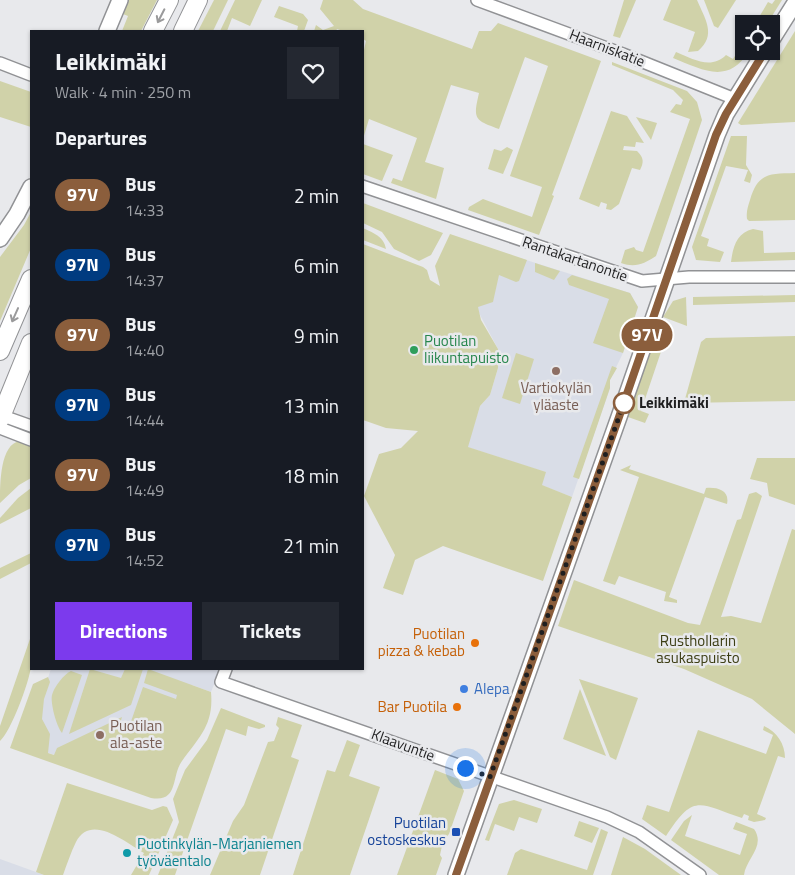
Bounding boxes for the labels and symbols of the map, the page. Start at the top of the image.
one-way arrow [156,8,166,23]
street label: Haarniskatie [566,23,648,73]
street label: Rantakartanontie [519,230,631,287]
one-way arrow [10,307,20,322]
line badge: 97V [618,319,676,351]
place label: Puotilan liikuntapuisto [424,329,509,369]
marker: Puotilan liikuntapuisto [408,344,420,356]
marker: Vartiokylän yläaste [550,365,562,377]
place label: Vartiokylän yläaste [521,376,591,416]
place label: Leikkimäki [639,391,709,414]
marker: Leikkimäki [613,392,635,414]
place label: Puotilan pizza & kebab [378,622,465,662]
park label: Rusthollarin asukaspuisto [656,629,740,669]
marker: Puotilan pizza & kebab [469,637,481,649]
place label: Alepa [474,677,510,700]
marker: Alepa [458,683,470,695]
place label: Bar Puotila [378,695,447,718]
marker: Bar Puotila [451,701,463,713]
place label: Puotilan ala-aste [110,714,162,754]
street label: Klaavuntie [368,722,438,767]
marker: Puotilan ala-aste [94,729,106,741]
your location [453,756,478,781]
place label: Puotilan ostoskeskus [367,811,446,851]
marker: Puotilan ostoskeskus [450,826,462,838]
place label: Puotinkylän-Marjaniemen työväentalo [137,832,302,872]
marker: Puotinkylän-Marjaniemen työväentalo [121,847,133,859]

